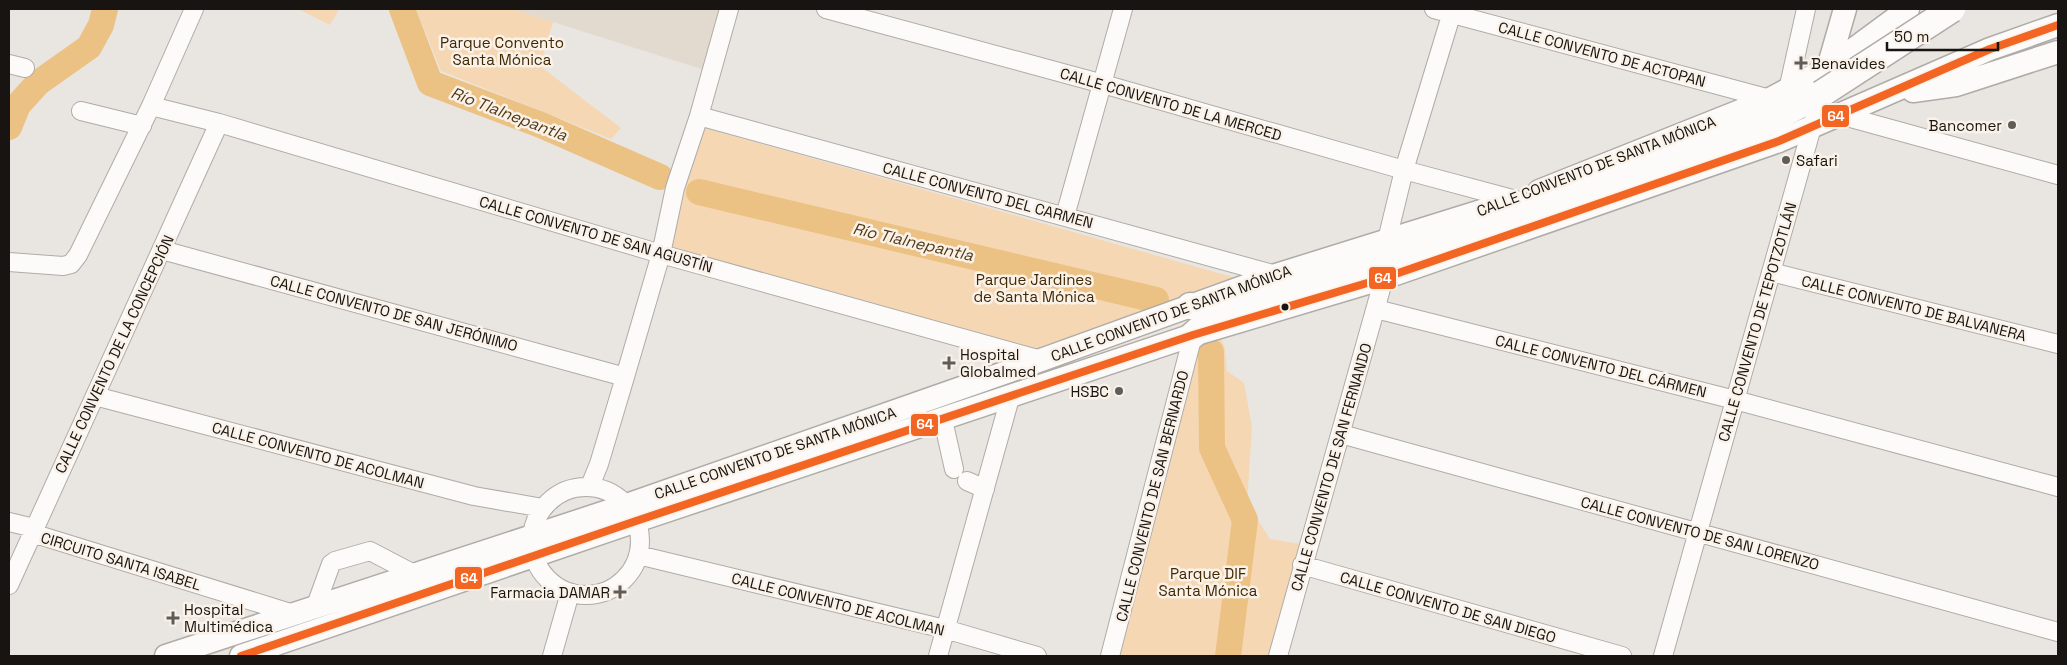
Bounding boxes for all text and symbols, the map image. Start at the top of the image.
street label: CALLE CONVENTO DE ACTOPAN [1496,17,1708,91]
scale bar [1887,20,1998,52]
text: 50 m [1894,27,1929,46]
park label: Parque Convento Santa Mónica [440,33,564,69]
place label: Benavides [1811,54,1886,73]
marker: Benavides [1795,57,1807,69]
street label: CALLE CONVENTO DE LA MERCED [1058,63,1284,145]
water label: Río Tlalnepantla [448,82,571,146]
line badge: 64 [1821,104,1850,128]
text: 64 [1827,107,1845,125]
street label: CALLE CONVENTO DE SANTA MÓNICA [1474,111,1719,220]
place label: Bancomer [1929,116,2002,135]
marker: Bancomer [2006,119,2018,131]
place label: Safari [1796,151,1838,170]
marker: Safari [1780,154,1792,166]
street label: CALLE CONVENTO DEL CARMEN [881,158,1095,232]
street label: CALLE CONVENTO DE SAN AGUSTÍN [477,192,715,276]
street label: CALLE CONVENTO DE TEPOTZOTLÁN [1714,200,1800,444]
water label: Río Tlalnepantla [851,218,976,266]
street label: CALLE CONVENTO DE LA CONCEPCIÓN [50,232,178,476]
street label: CALLE CONVENTO DE SANTA MÓNICA [1048,260,1294,365]
line badge: 64 [1368,266,1397,290]
text: 64 [1374,269,1392,287]
park label: Parque Jardines de Santa Mónica [973,270,1095,306]
street label: CALLE CONVENTO DE SAN JERÓNIMO [268,271,520,355]
street label: CALLE CONVENTO DE BALVANERA [1800,271,2029,345]
unlabelled marker [1280,302,1290,312]
street label: CALLE CONVENTO DEL CÁRMEN [1493,331,1709,401]
street label: CALLE CONVENTO DE SAN FERNANDO [1286,341,1376,593]
place label: Hospital Globalmed [960,345,1036,381]
marker: Hospital Globalmed [942,356,956,370]
street label: CALLE CONVENTO DE SAN BERNARDO [1112,368,1192,624]
place label: HSBC [1070,382,1109,401]
marker: HSBC [1113,385,1125,397]
street label: CALLE CONVENTO DE SANTA MÓNICA [652,402,899,503]
line badge: 64 [910,413,939,437]
text: 64 [916,415,934,433]
street label: CALLE CONVENTO DE ACOLMAN [210,418,426,492]
street label: CALLE CONVENTO DE SAN LORENZO [1579,492,1821,574]
street label: CIRCUITO SANTA ISABEL [39,528,203,594]
park label: Parque DIF Santa Mónica [1159,564,1258,600]
line badge: 64 [454,566,483,590]
street label: CALLE CONVENTO DE SAN DIEGO [1338,567,1558,647]
street label: CALLE CONVENTO DE ACOLMAN [730,568,946,640]
text: 64 [460,569,478,587]
place label: Farmacia DAMAR [490,583,610,602]
marker: Farmacia DAMAR [614,586,626,598]
place label: Hospital Multimédica [184,600,273,636]
marker: Hospital Multimédica [166,611,180,625]

